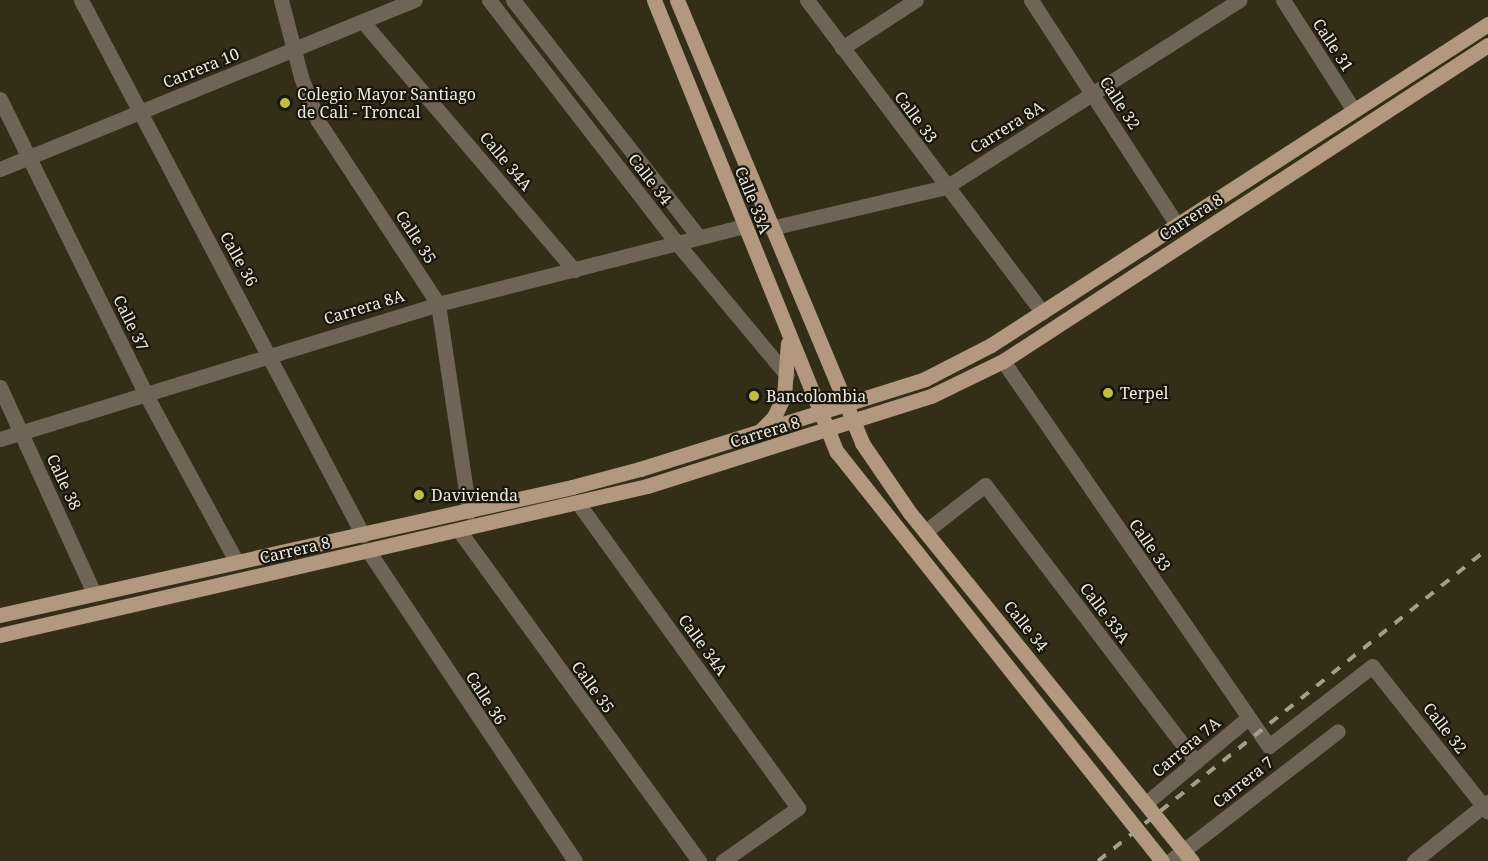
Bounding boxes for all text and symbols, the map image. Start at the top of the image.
street label: Calle 31 [1309,15,1357,75]
street label: Carrera 10 [160,44,242,92]
street label: Calle 32 [1096,73,1144,133]
place label: Colegio Mayor Santiago de Cali - Troncal [297,84,476,122]
street label: Calle 33 [890,88,942,146]
marker: Colegio Mayor Santiago de Cali - Troncal [278,96,292,110]
street label: Carrera 8A [967,97,1047,157]
street label: Calle 34A [476,128,536,194]
street label: Calle 34 [624,150,676,208]
street label: Calle 33A [731,164,775,236]
street label: Carrera 8 [1156,189,1226,245]
street label: Calle 35 [392,207,440,267]
street label: Calle 36 [216,228,262,290]
street label: Carrera 8A [321,286,407,328]
street label: Calle 37 [109,292,153,354]
place label: Terpel [1120,383,1168,403]
place label: Bancolombia [766,386,866,406]
marker: Terpel [1101,386,1115,400]
marker: Bancolombia [747,389,761,403]
street label: Carrera 8 [728,412,802,452]
street label: Calle 38 [43,451,85,513]
place label: Davivienda [431,485,518,505]
marker: Davivienda [412,488,426,502]
street label: Calle 33 [1125,515,1175,575]
street label: Carrera 8 [258,533,332,567]
street label: Calle 33A [1076,579,1134,647]
street label: Calle 34 [1000,597,1052,655]
street label: Calle 34A [674,611,732,679]
street label: Calle 35 [568,657,618,717]
street label: Calle 36 [462,668,510,728]
street label: Calle 32 [1419,699,1471,757]
street label: Carrera 7A [1148,713,1224,781]
street label: Carrera 7 [1209,752,1277,812]

